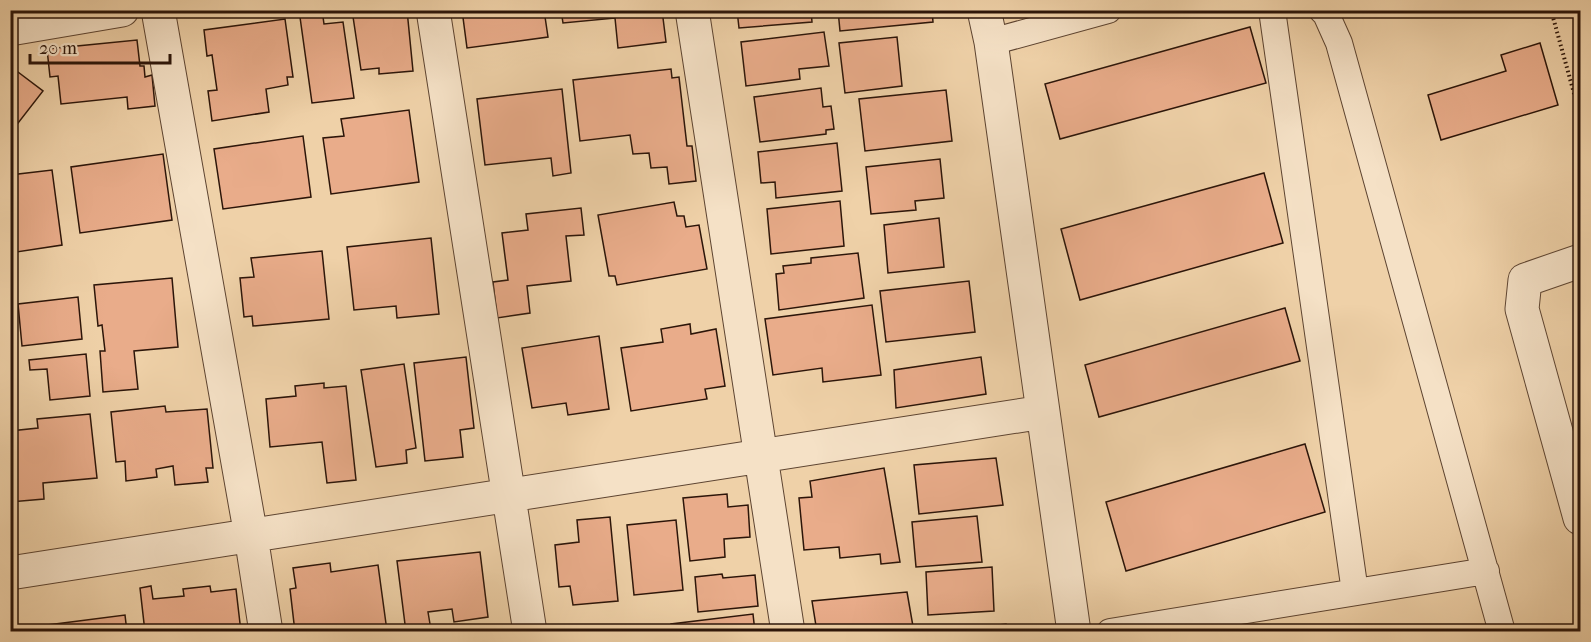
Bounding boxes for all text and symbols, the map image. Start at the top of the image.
scale bar [30,27,170,65]
text: 20 m [39,38,77,59]

